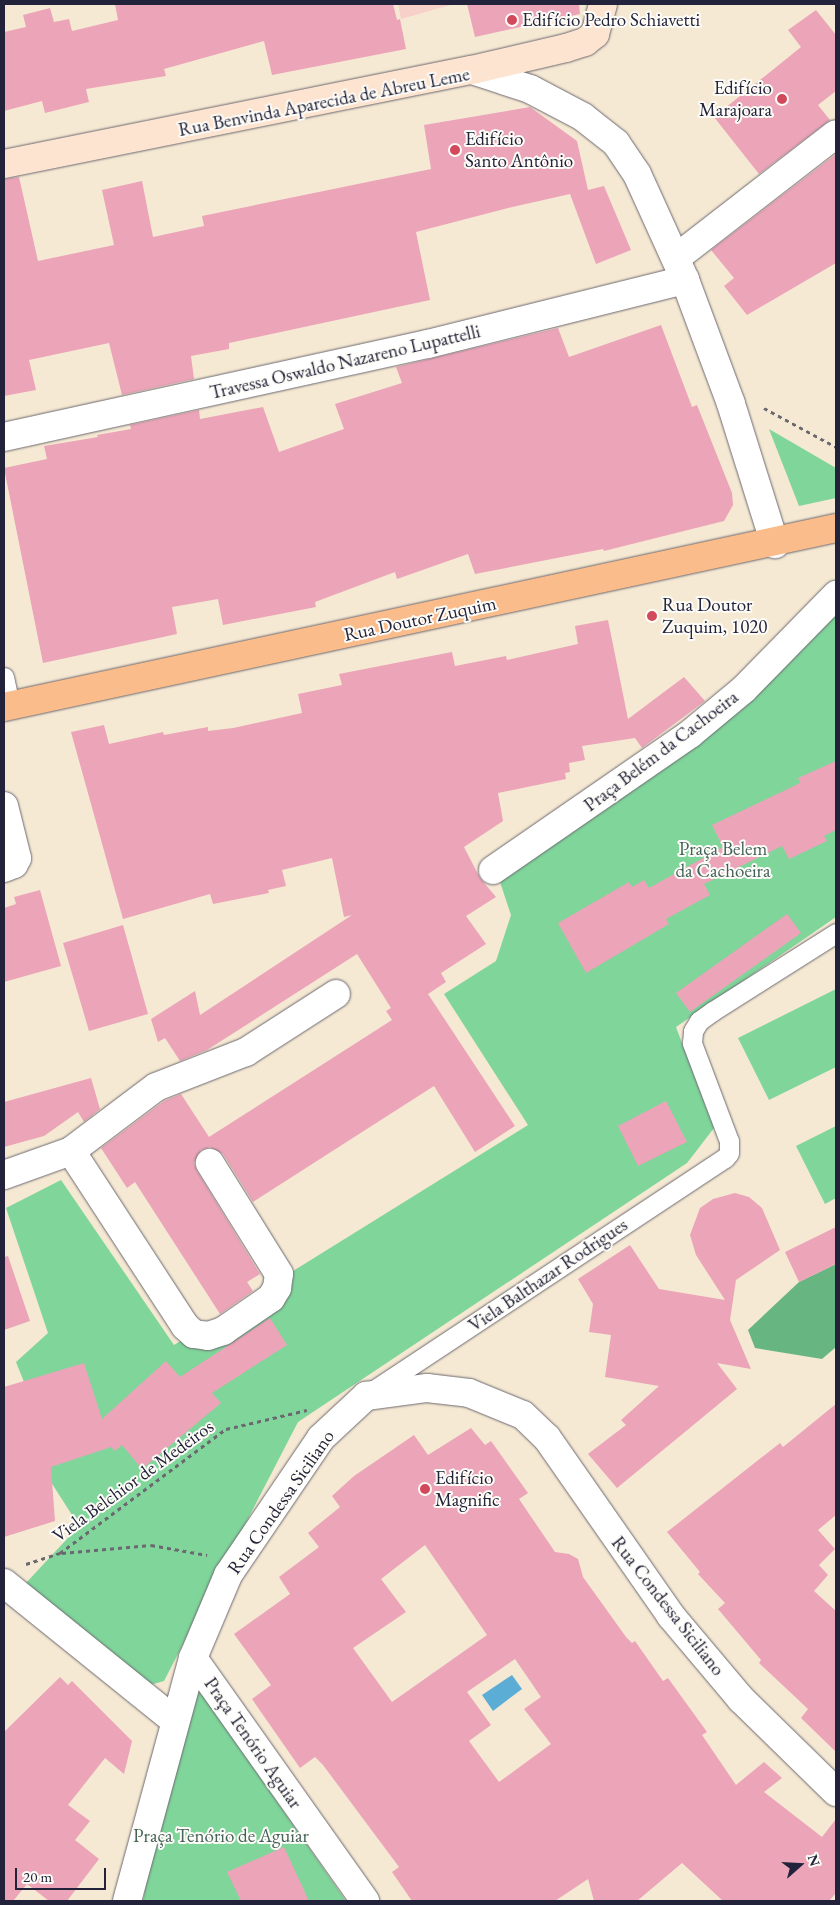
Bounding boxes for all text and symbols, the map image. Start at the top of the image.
place label: Edifício Pedro Schiavetti [522,9,700,31]
marker: Edifício Pedro Schiavetti [506,14,518,26]
street label: Rua Benvinda Aparecida de Abreu Leme [176,63,472,141]
place label: Edifício Marajoara [699,77,772,121]
marker: Edifício Marajoara [776,93,788,105]
place label: Edifício Santo Antônio [465,128,573,172]
marker: Edifício Santo Antônio [449,144,461,156]
street label: Travessa Oswaldo Nazareno Lupattelli [208,320,482,404]
street label: Rua Doutor Zuquim [342,592,498,646]
place label: Rua Doutor Zuquim, 1020 [662,594,767,638]
marker: Rua Doutor Zuquim, 1020 [646,610,658,622]
street label: Praça Belém da Cachoeira [579,686,743,816]
park label: Praça Belem da Cachoeira [676,838,770,882]
street label: Viela Balthazar Rodrigues [464,1213,632,1337]
street label: Viela Belchior de Medeiros [48,1415,218,1547]
street label: Rua Condessa Siciliano [223,1426,339,1578]
place label: Edifício Magnific [435,1467,500,1511]
marker: Edifício Magnific [419,1483,431,1495]
street label: Rua Condessa Siciliano [606,1532,730,1680]
street label: Praça Tenório Aguiar [199,1673,307,1813]
park label: Praça Tenório de Aguiar [133,1825,309,1847]
north arrow [775,1840,825,1890]
text: N [804,1852,825,1868]
scale bar [18,1858,109,1890]
text: 20 m [23,1867,52,1886]

